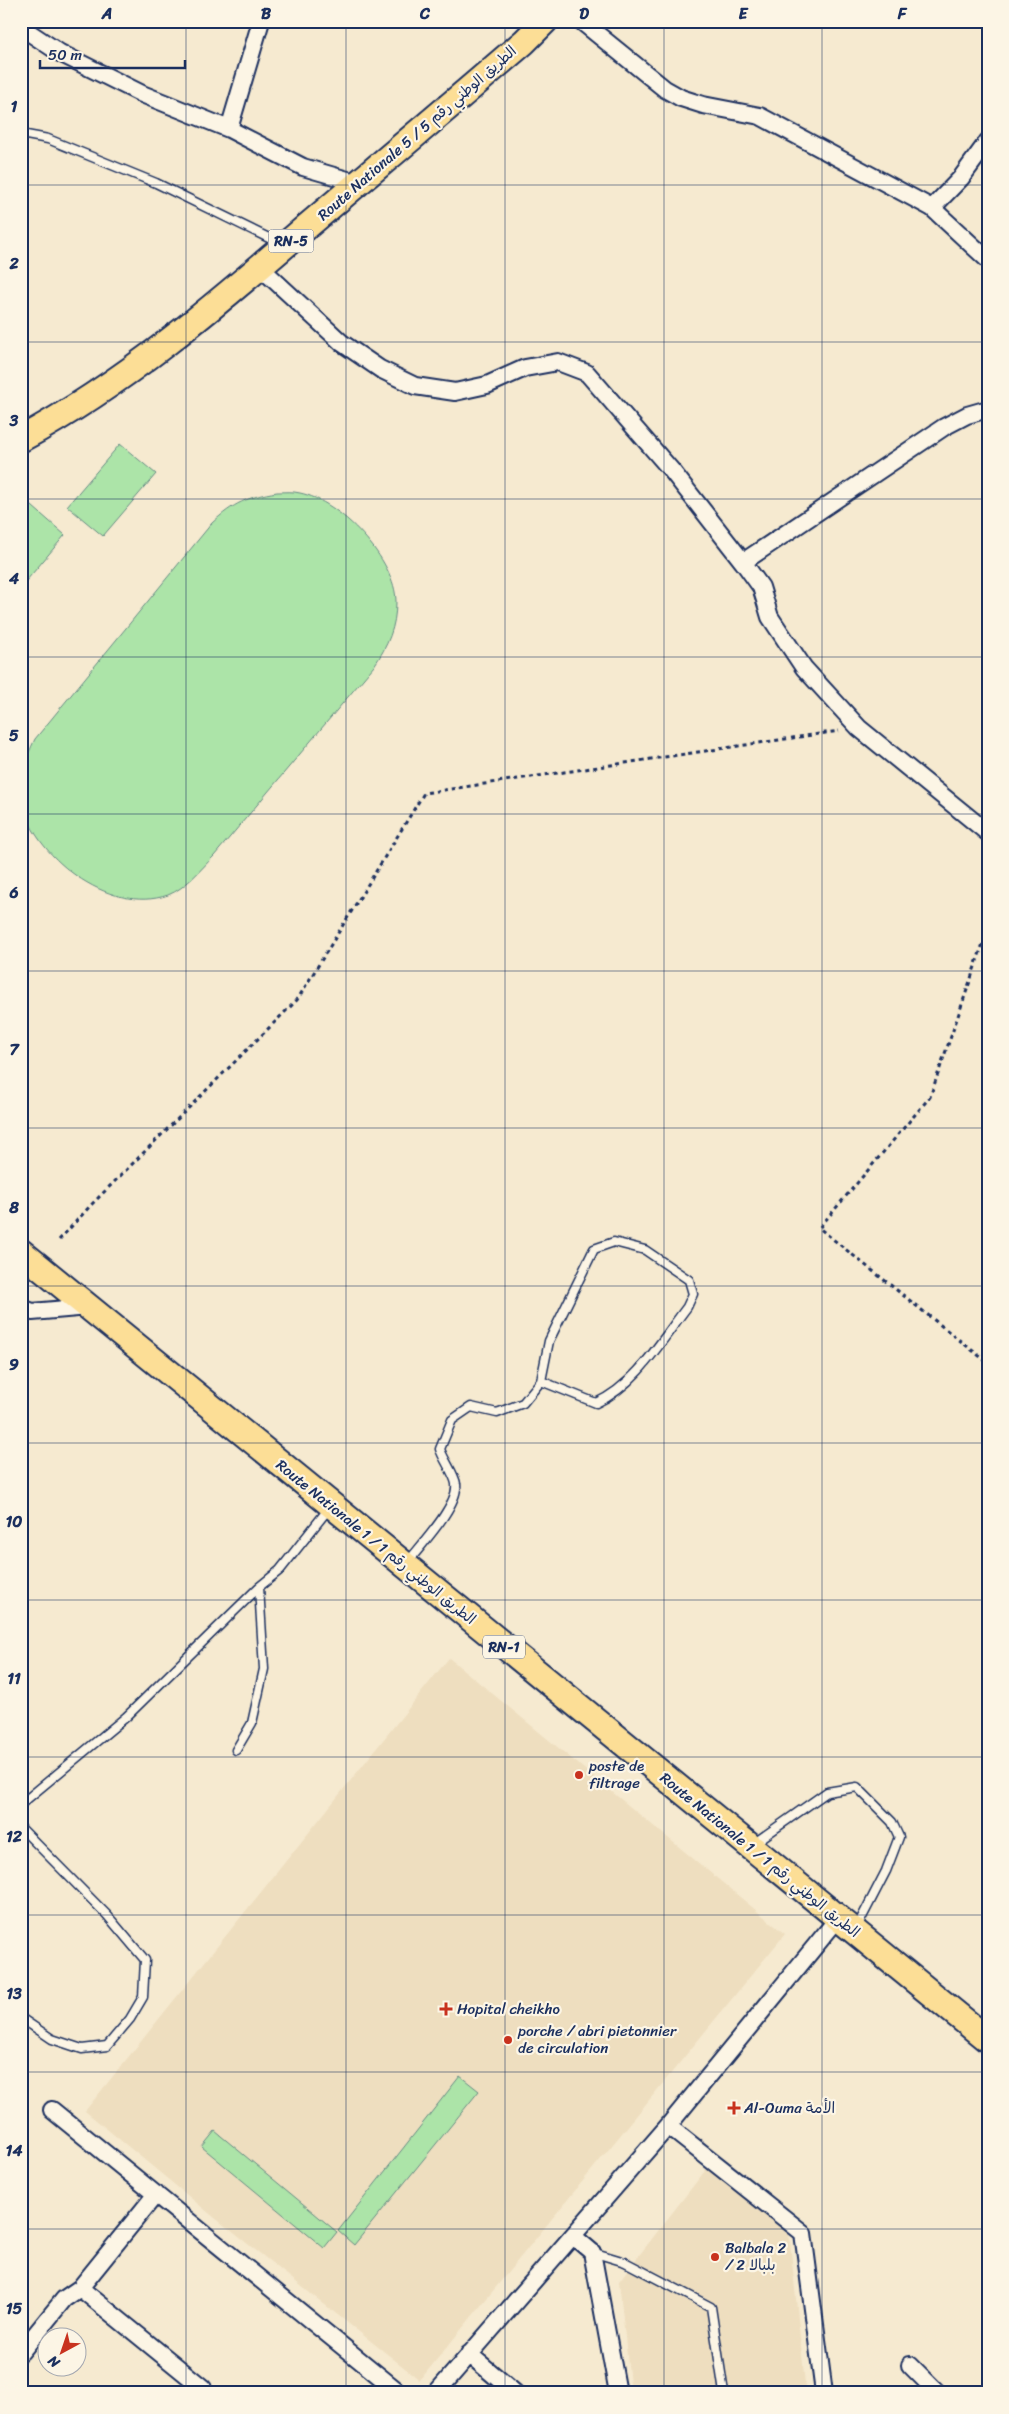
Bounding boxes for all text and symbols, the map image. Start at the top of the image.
text: A [101,0,112,28]
text: B [261,0,272,28]
text: C [419,0,431,28]
text: D [579,0,589,28]
text: E [739,0,749,28]
text: F [897,0,908,28]
scale bar [40,38,185,70]
street label: Route Nationale 5 / الطريق الوطني رقم 5 [311,39,523,227]
text: 50 m [48,42,83,68]
text: 1 [11,92,18,121]
road number: RN-5 [268,230,314,252]
text: 2 [8,249,19,278]
text: 3 [9,406,19,435]
text: 4 [8,564,19,593]
text: 5 [9,721,19,750]
text: 6 [8,878,19,907]
text: 7 [9,1035,20,1064]
text: 8 [8,1193,19,1222]
text: 9 [9,1350,19,1379]
street label: Route Nationale 1 / الطريق الوطني رقم 1 [270,1453,482,1631]
text: 10 [6,1507,22,1536]
road number: RN-1 [483,1635,525,1658]
text: 11 [7,1664,21,1693]
place label: poste de filtrage [588,1753,644,1796]
street label: Route Nationale 1 / الطريق الوطني رقم 1 [654,1766,866,1944]
marker: poste de filtrage [573,1769,585,1781]
text: 12 [6,1822,23,1851]
text: 13 [6,1979,22,2008]
place label: Hopital cheikho [457,1996,561,2022]
marker: Hopital cheikho [439,2002,453,2016]
place label: porche / abri pietonnier de circulation [517,2018,677,2061]
marker: porche / abri pietonnier de circulation [502,2034,514,2046]
place label: Al-Ouma الأمة [743,2095,835,2121]
marker: Al-Ouma الأمة [728,2102,740,2114]
text: 14 [6,2136,22,2165]
place label: Balbala 2 / بلبالا 2 [725,2235,787,2278]
marker: Balbala 2 / بلبالا 2 [709,2251,721,2263]
text: 15 [6,2294,23,2323]
north arrow [38,2326,88,2376]
text: N [42,2349,66,2375]

